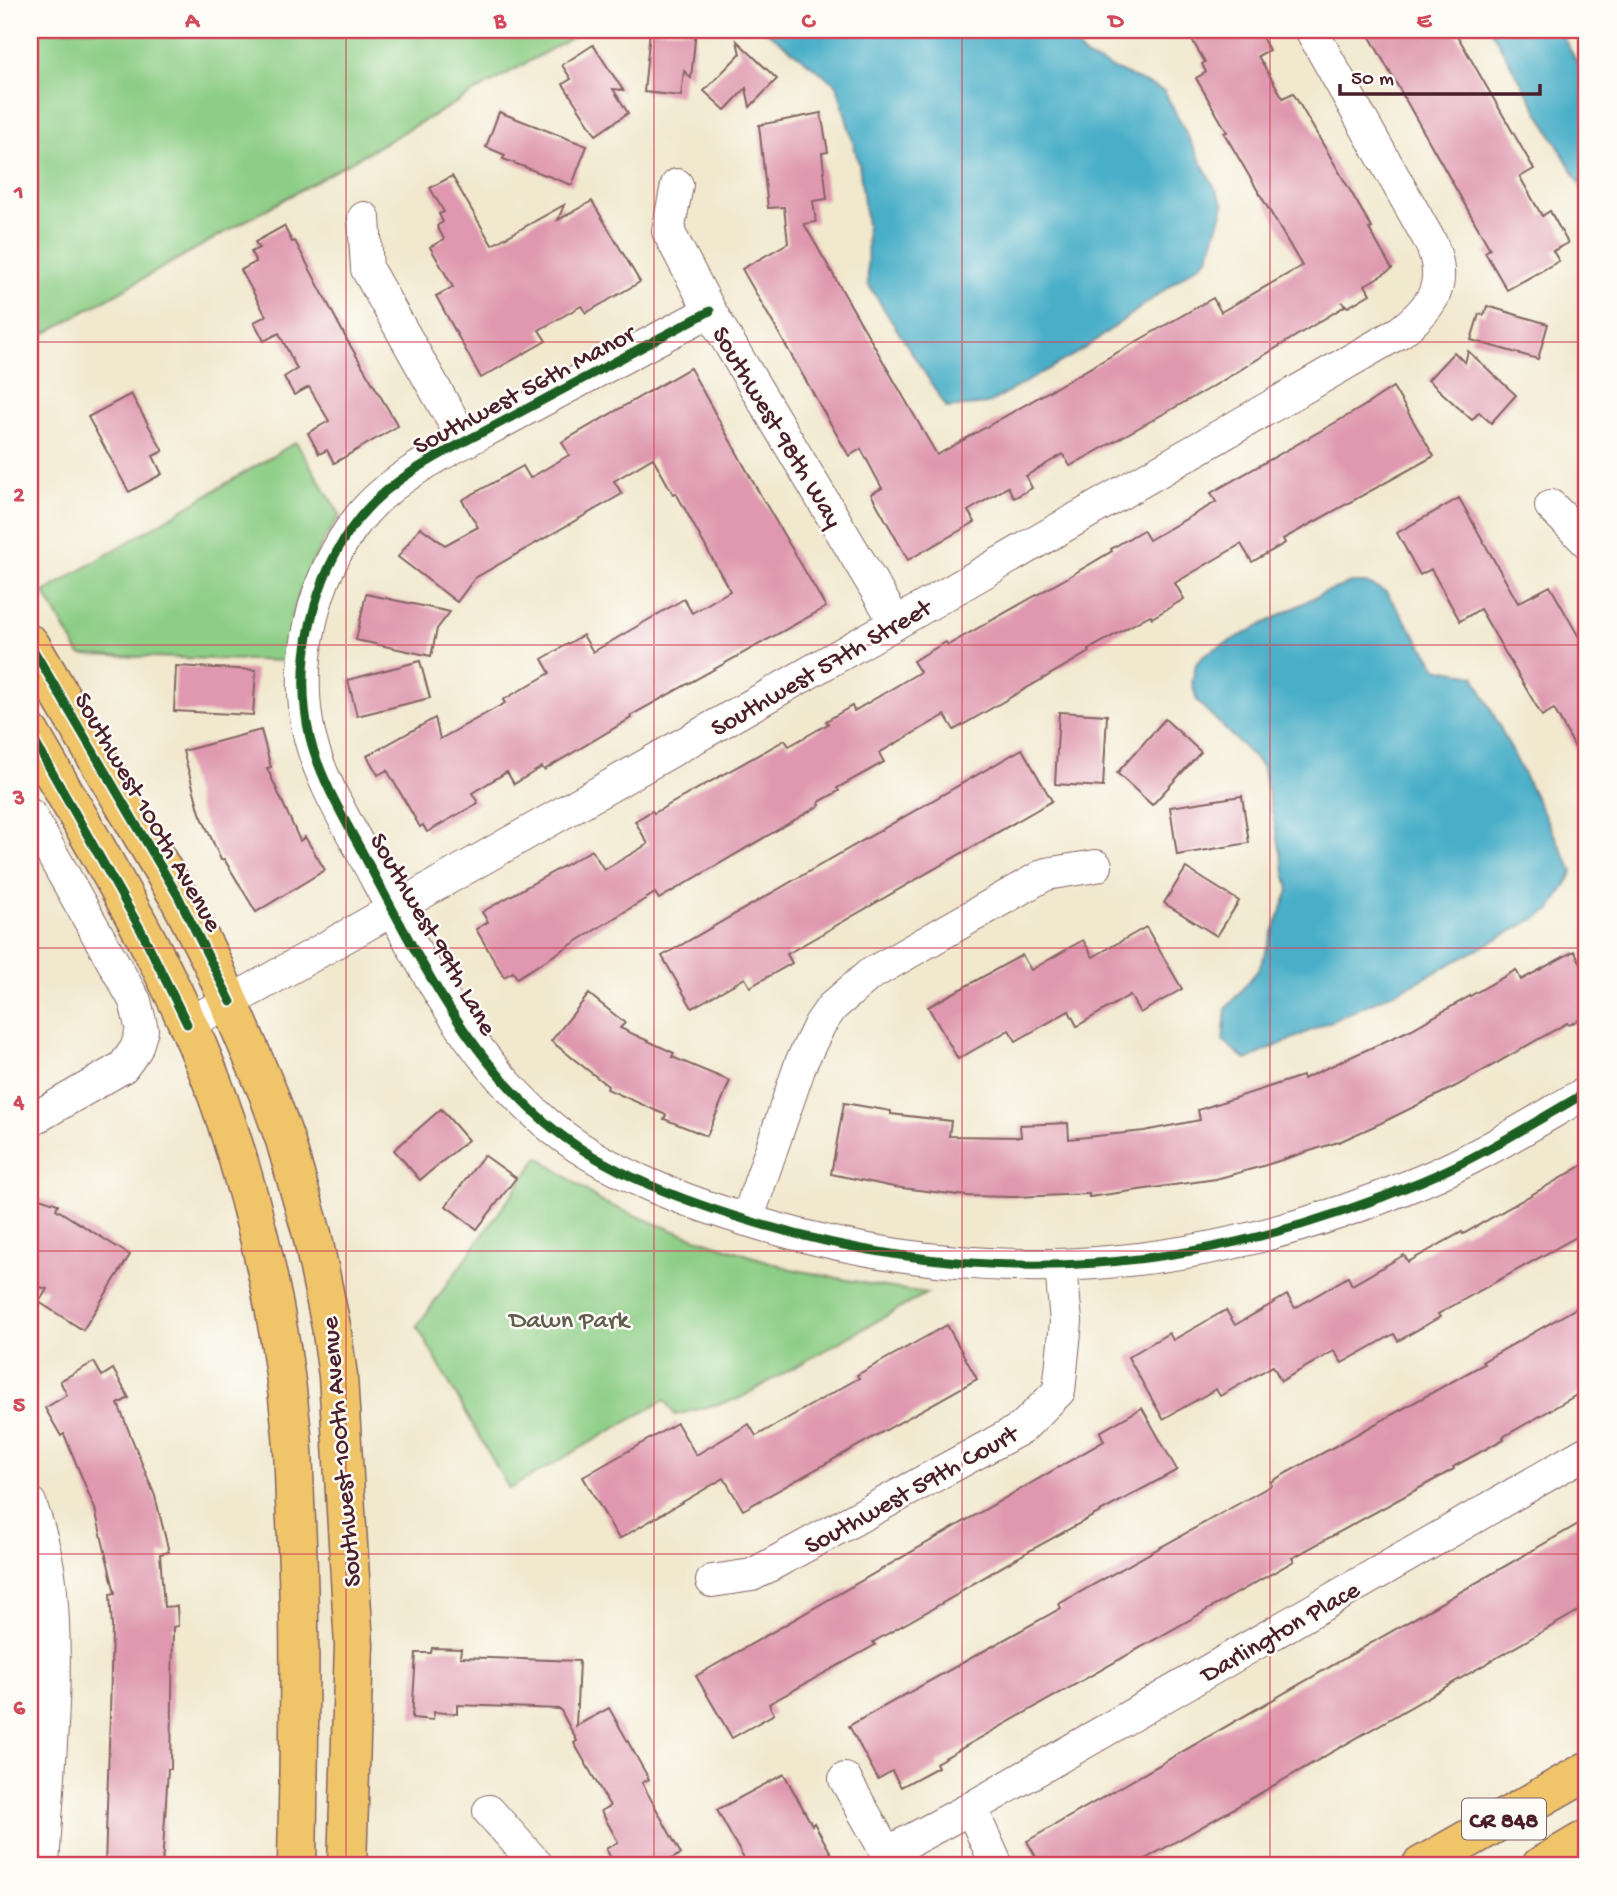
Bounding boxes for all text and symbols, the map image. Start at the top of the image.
text: A [184,9,200,36]
text: B [493,9,507,36]
text: C [802,9,817,36]
text: D [1107,9,1125,36]
text: E [1417,9,1433,36]
scale bar [1340,52,1540,96]
text: 50 m [1351,68,1394,93]
text: 1 [13,180,24,207]
street label: Southwest 56th Manor [409,319,644,464]
street label: Southwest 98th Way [703,322,848,535]
text: 2 [13,483,25,510]
street label: Southwest 57th Street [706,593,940,746]
street label: Southwest 100th Avenue [65,688,228,939]
text: 3 [12,786,25,813]
street label: Southwest 99th Lane [360,828,502,1043]
text: 4 [13,1090,25,1117]
park label: Dawn Park [507,1307,631,1338]
street label: Southwest 100th Avenue [316,1315,371,1588]
text: 5 [13,1393,25,1420]
street label: Southwest 59th Court [800,1419,1026,1563]
street label: Darlington Place [1194,1576,1367,1693]
text: 6 [13,1696,26,1723]
road number: CR 848 [1462,1798,1546,1840]

